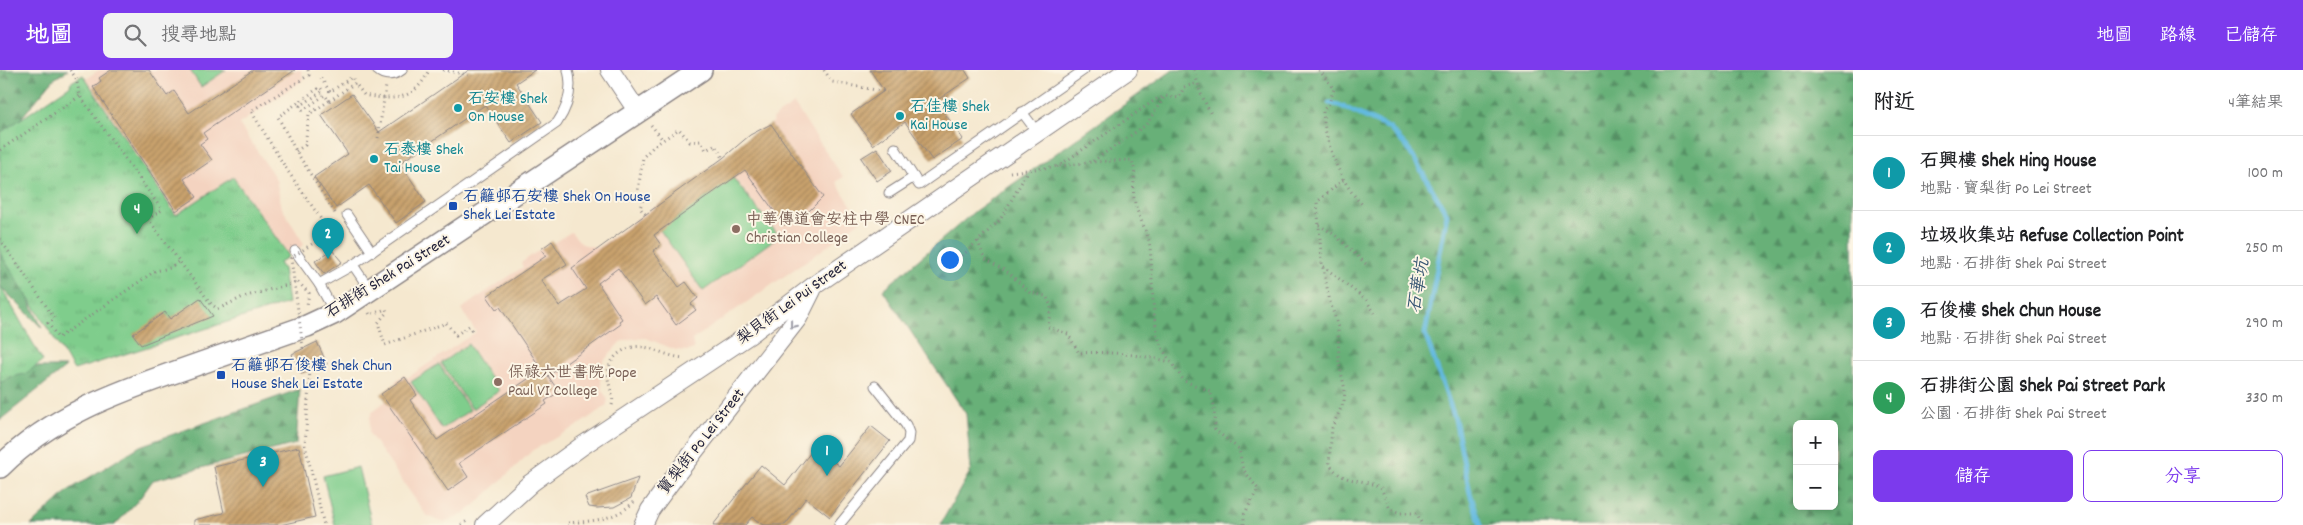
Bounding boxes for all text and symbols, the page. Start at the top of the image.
search box [103,13,453,58]
text: 地圖 [25,20,73,54]
icon: search [121,21,149,49]
text: 搜尋地點 [161,23,237,50]
text: 地圖 [2096,24,2132,49]
text: 路線 [2160,24,2196,49]
text: 已儲存 [2224,24,2278,49]
place label: 石安樓 Shek On House [468,88,548,129]
text: 附近 [1873,89,1915,119]
text: 4筆結果 [2228,92,2283,115]
place label: 石佳樓 Shek Kai House [910,96,990,137]
marker: 石安樓 Shek On House [452,102,464,114]
marker: 石佳樓 Shek Kai House [894,110,906,122]
place label: 石泰樓 Shek Tai House [384,139,464,180]
text: 石興樓 Shek Hing House [1920,149,2096,176]
marker: 石泰樓 Shek Tai House [368,153,380,165]
text: 1 [1887,162,1891,185]
text: 100 m [2247,162,2283,185]
text: 地點 · 寶梨街 Po Lei Street [1920,178,2092,201]
place label: 石籬邨石安樓 Shek On House Shek Lei Estate [463,186,651,227]
pin: 4 [121,193,153,234]
marker: 石籬邨石安樓 Shek On House Shek Lei Estate [447,200,459,212]
place label: 中華傳道會安柱中學 CNEC Christian College [746,209,925,250]
pin: 2 [312,218,344,259]
marker: 中華傳道會安柱中學 CNEC Christian College [730,223,742,235]
text: 垃圾收集站 Refuse Collection Point [1920,224,2184,251]
street label: 石排街 Shek Pai Street [321,229,455,325]
text: 2 [1886,237,1893,260]
text: 250 m [2245,237,2283,260]
your location [937,247,963,273]
text: 地點 · 石排街 Shek Pai Street [1920,253,2107,276]
street label: 梨貝街 Lei Pui Street [732,255,852,351]
water label: 石華坑 [1403,255,1437,315]
text: 石俊樓 Shek Chun House [1920,299,2101,326]
text: 3 [1885,312,1893,335]
text: 290 m [2245,312,2283,335]
one-way arrow [790,319,799,329]
text: 地點 · 石排街 Shek Pai Street [1920,328,2107,351]
place label: 石籬邨石俊樓 Shek Chun House Shek Lei Estate [231,355,392,396]
place label: 保祿六世書院 Pope Paul VI College [508,362,636,403]
marker: 石籬邨石俊樓 Shek Chun House Shek Lei Estate [215,369,227,381]
text: 石排街公園 Shek Pai Street Park [1920,374,2165,401]
marker: 保祿六世書院 Pope Paul VI College [492,376,504,388]
street label: 寶梨街 Po Lei Street [653,384,751,500]
text: 4 [1886,387,1892,410]
text: 330 m [2245,387,2283,410]
text: 公園 · 石排街 Shek Pai Street [1920,403,2107,426]
map controls [1793,420,1838,510]
button: + [1793,420,1838,465]
pin: 1 [811,435,843,476]
pin: 3 [247,446,279,487]
button: 儲存 [1873,450,2073,502]
button: 分享 [2083,450,2283,502]
button: − [1793,465,1838,510]

